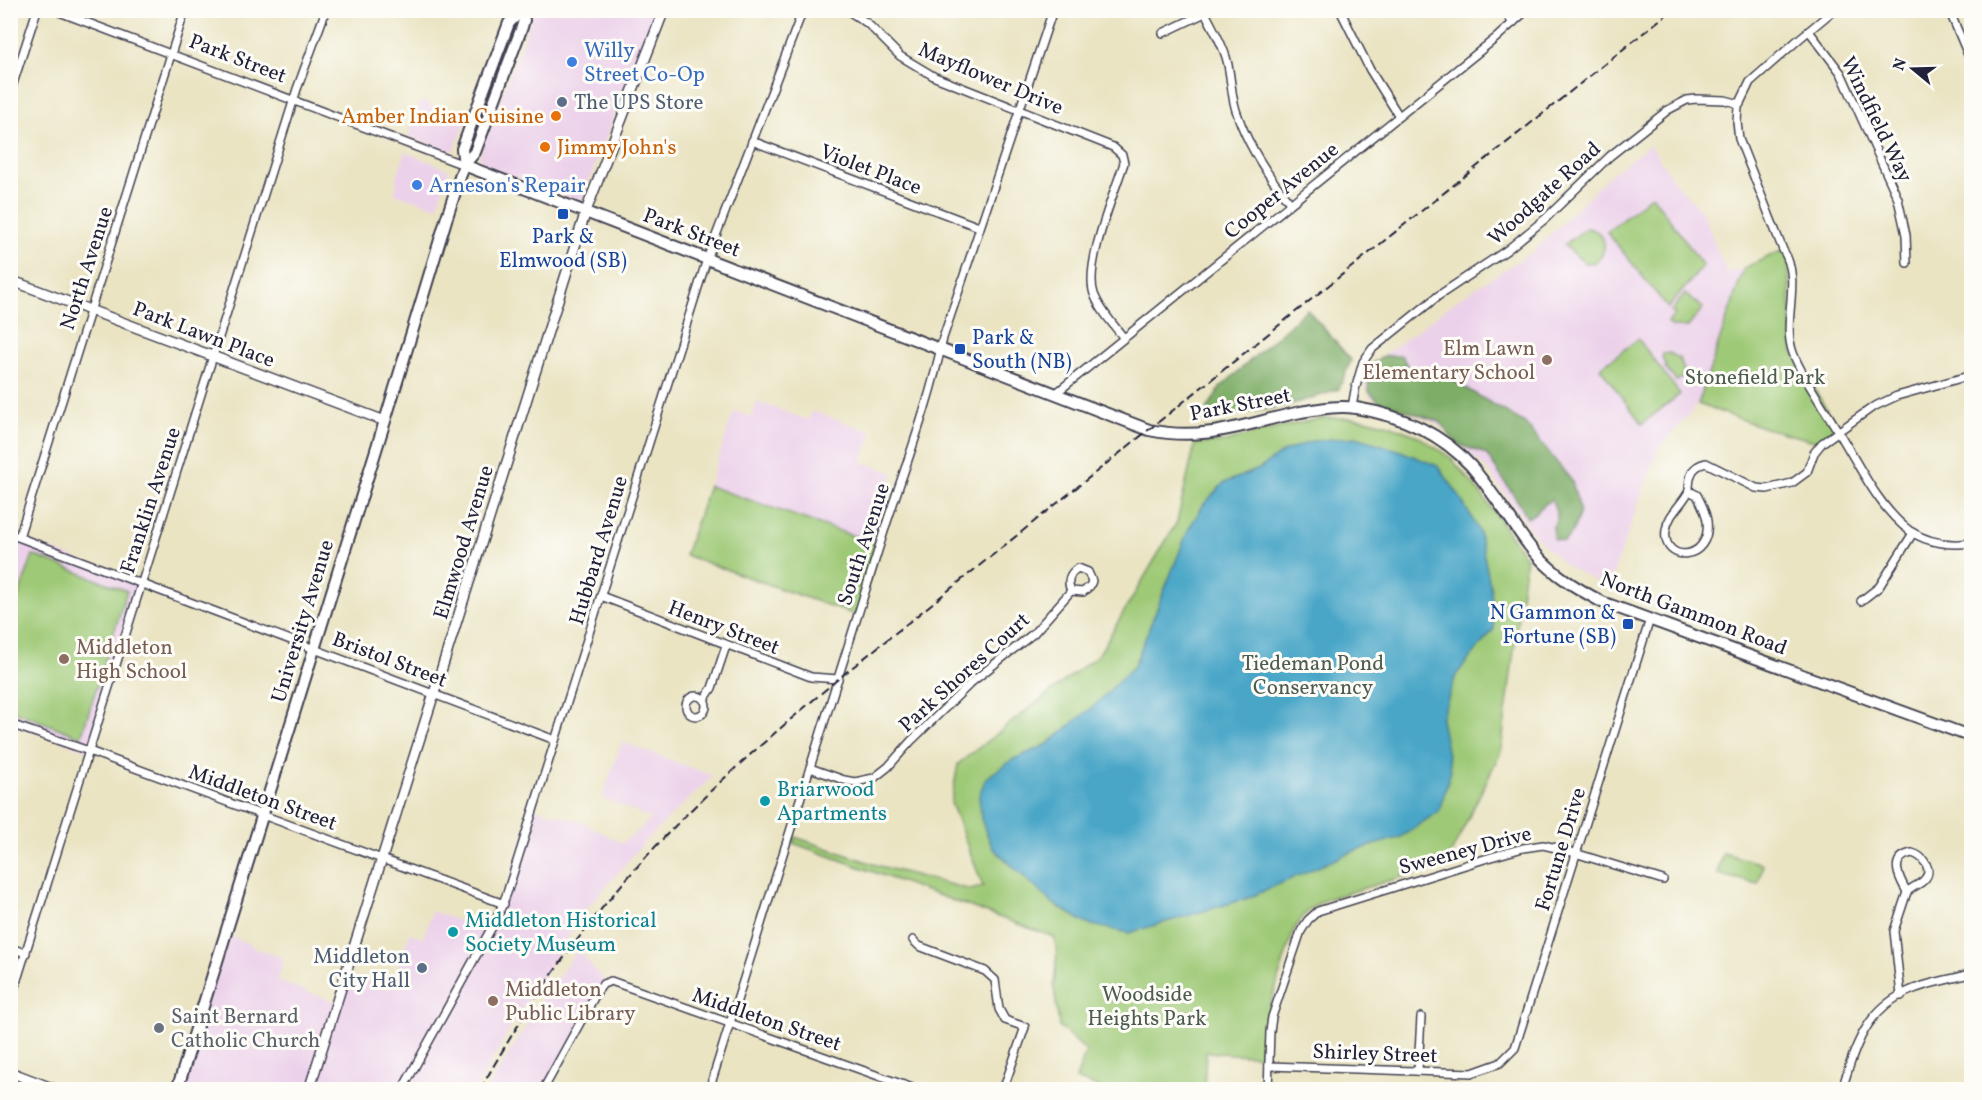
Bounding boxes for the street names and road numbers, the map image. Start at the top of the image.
street label: Park Street [185,28,290,91]
street label: Mayflower Drive [913,36,1067,123]
street label: Windfield Way [1833,52,1919,188]
street label: Woodgate Road [1482,135,1608,253]
street label: Cooper Avenue [1219,136,1345,246]
street label: Violet Place [815,138,926,203]
street label: Park Street [639,202,744,265]
street label: North Avenue [54,203,121,334]
street label: Park Lawn Place [128,295,279,376]
street label: Park Street [1187,381,1293,429]
street label: Franklin Avenue [114,423,189,577]
street label: Elmwood Avenue [427,462,502,623]
street label: Hubbard Avenue [563,472,636,629]
street label: South Avenue [831,479,898,610]
street label: University Avenue [265,536,342,706]
street label: North Gammon Road [1596,565,1791,663]
street label: Henry Street [664,594,783,663]
street label: Park Shores Court [893,606,1037,740]
street label: Bristol Street [328,625,451,696]
street label: Middleton Street [184,758,341,839]
street label: Fortune Drive [1529,784,1594,915]
street label: Sweeney Drive [1396,820,1535,883]
street label: Middleton Street [688,981,845,1060]
street label: Shirley Street [1312,1038,1438,1071]

